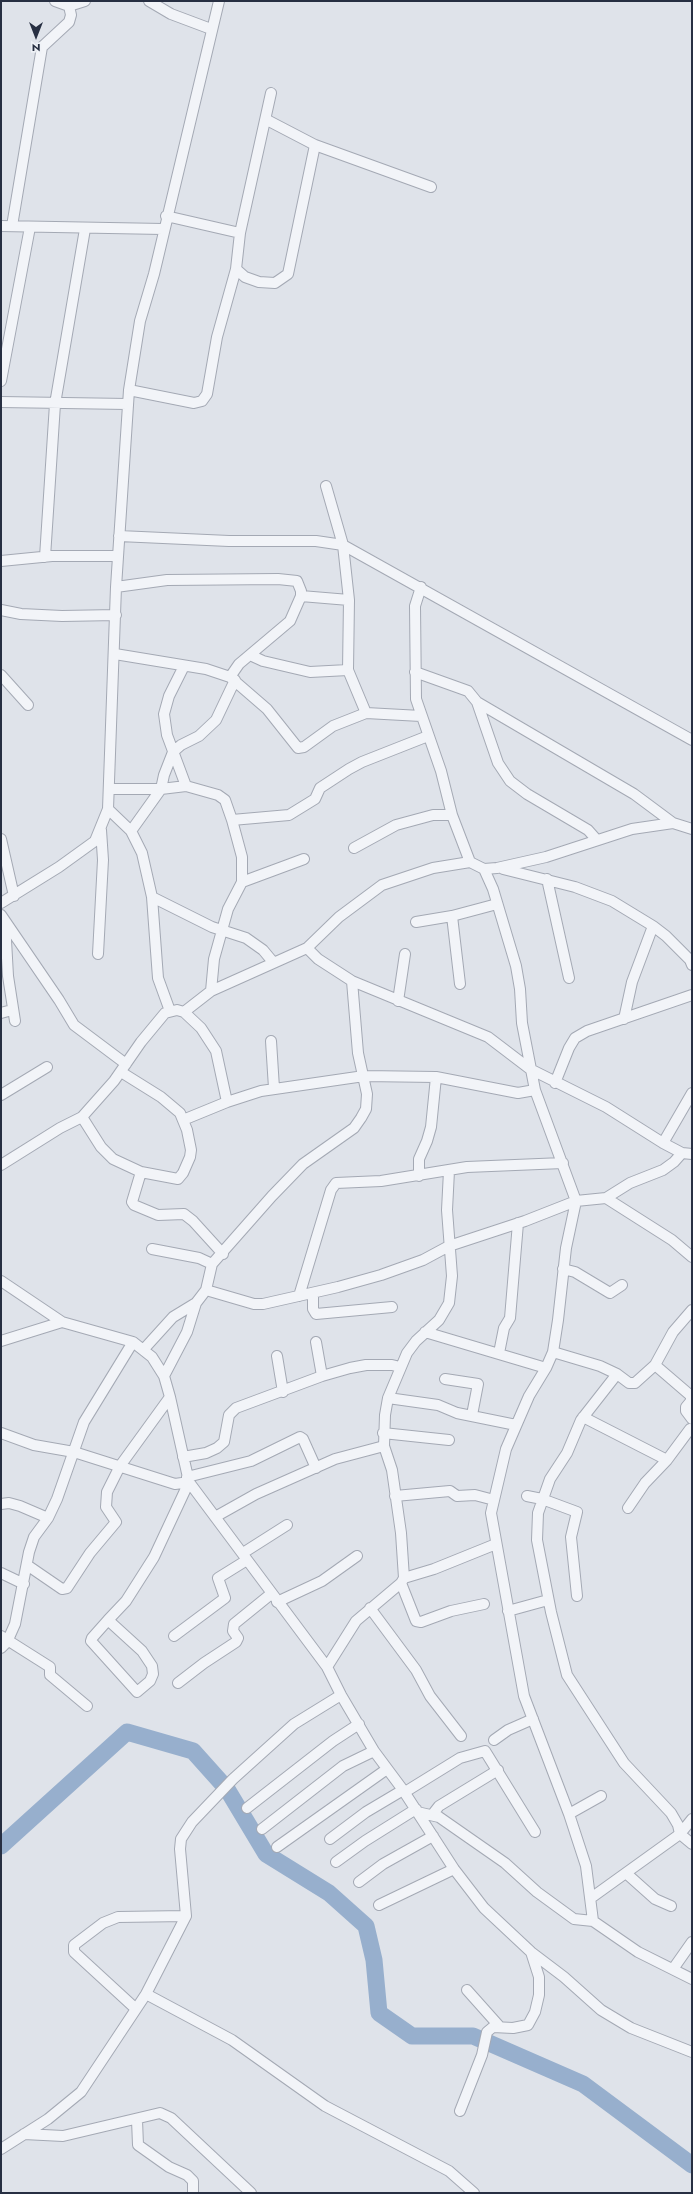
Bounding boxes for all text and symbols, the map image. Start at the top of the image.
north arrow [16,16,56,56]
text: N [32,40,40,56]

